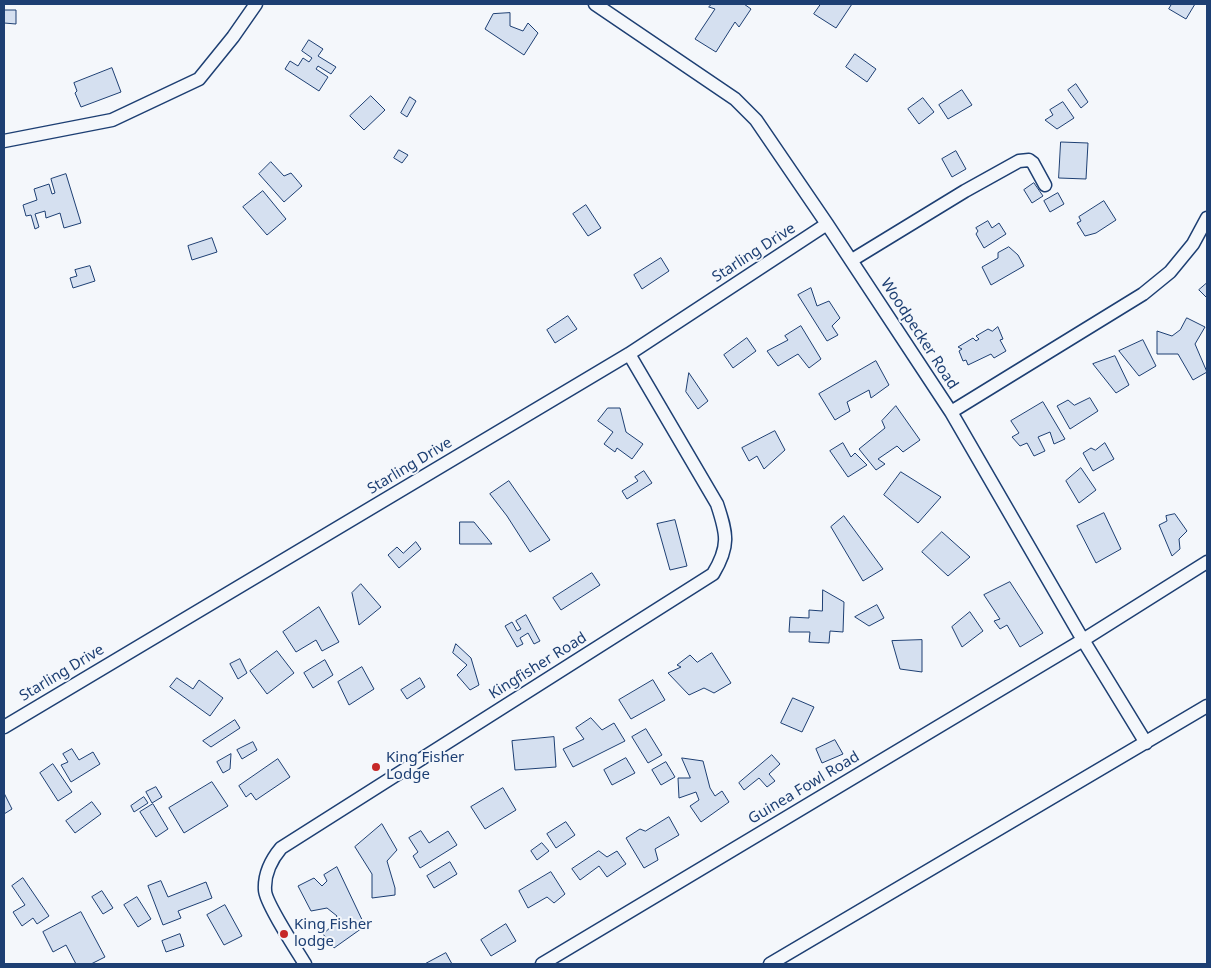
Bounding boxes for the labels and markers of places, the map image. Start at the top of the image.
place label: King Fisher Lodge [386,749,464,784]
marker: King Fisher Lodge [370,761,382,773]
place label: King Fisher lodge [294,916,372,951]
marker: King Fisher lodge [278,928,290,940]

